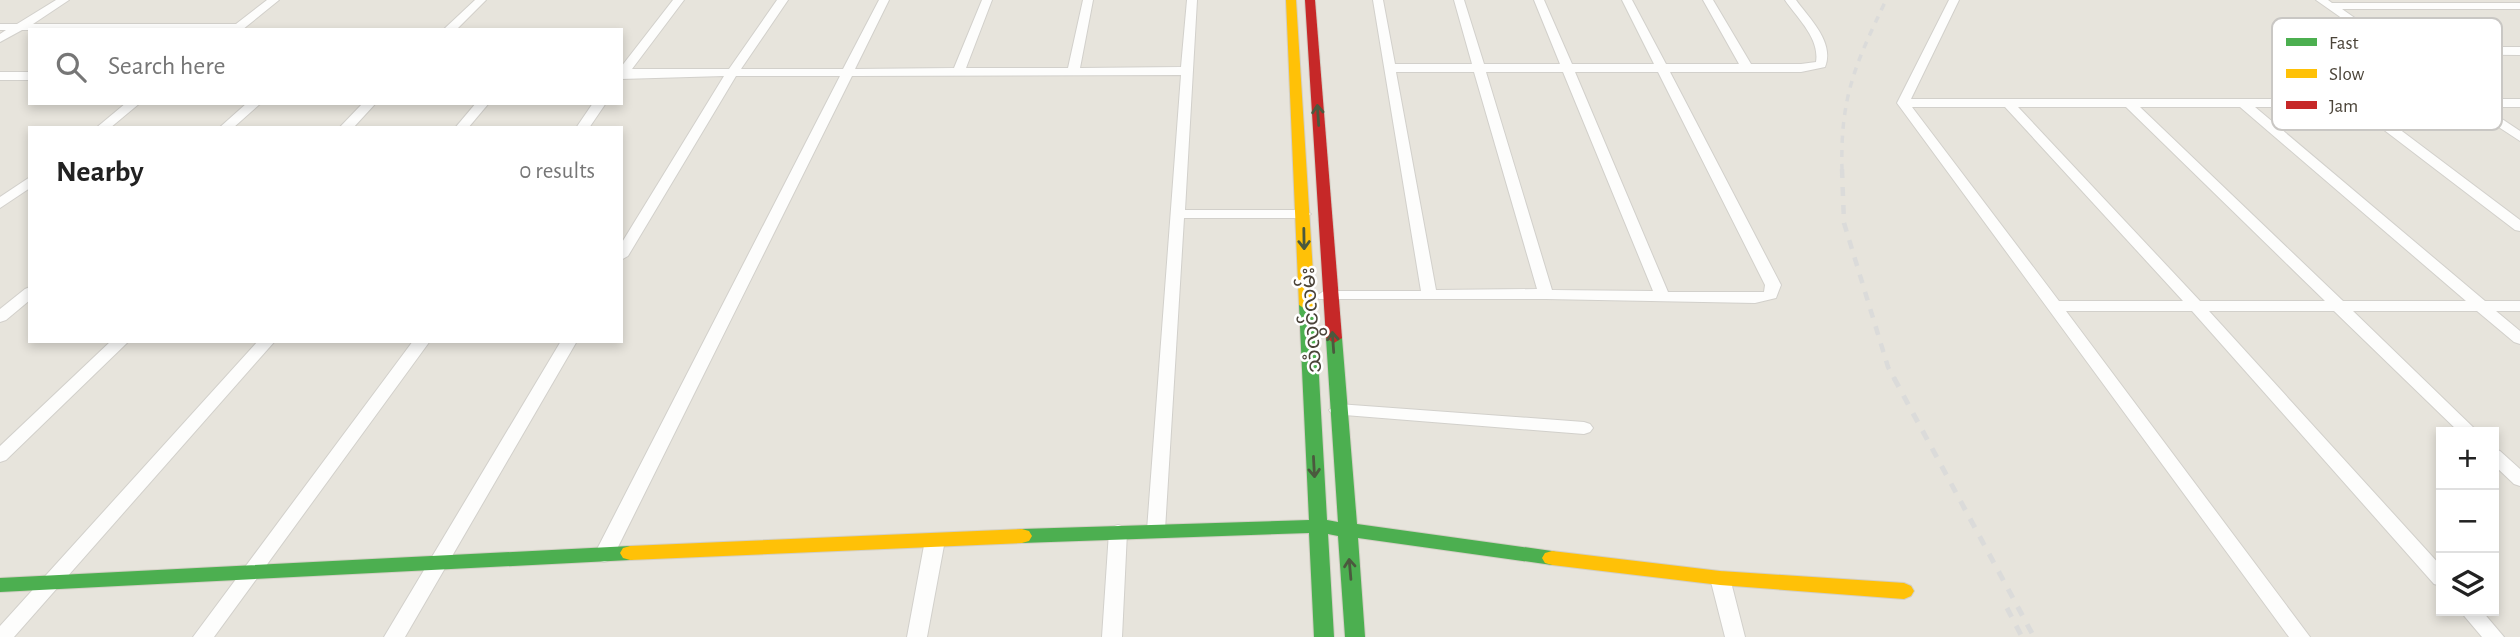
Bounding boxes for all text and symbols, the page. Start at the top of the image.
legend [2272,18,2502,130]
search box [28,28,623,105]
text: Fast [2329,34,2359,53]
icon: search [52,48,90,86]
text: Search here [108,53,226,79]
text: Slow [2329,65,2365,84]
text: Jam [2329,97,2358,116]
one-way arrow [1311,104,1324,127]
text: Nearby [56,157,144,187]
text: 0 results [519,160,595,183]
one-way arrow [1297,228,1311,251]
street label: သံလွင်လမ်း [1291,266,1330,374]
one-way arrow [1326,331,1339,354]
map controls [2436,427,2499,616]
button: + [2436,427,2499,490]
one-way arrow [1308,455,1321,478]
button: − [2436,490,2499,553]
button: layers [2436,553,2499,616]
one-way arrow [1343,558,1356,581]

